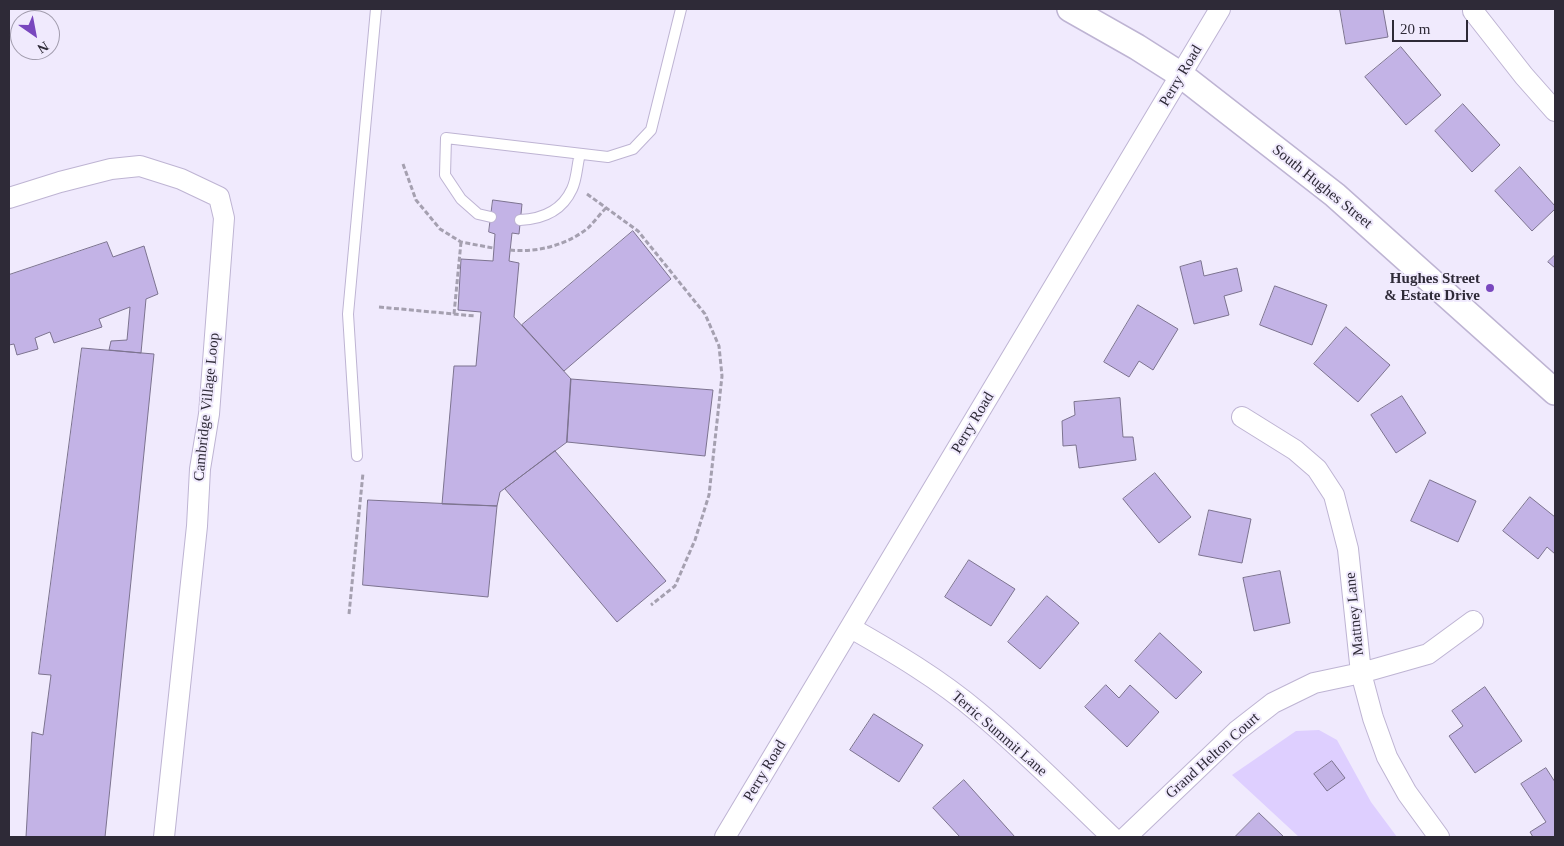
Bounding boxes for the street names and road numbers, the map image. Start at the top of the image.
street label: Perry Road [1156,42,1206,110]
street label: South Hughes Street [1268,141,1376,233]
street label: Cambridge Village Loop [190,332,224,482]
street label: Perry Road [948,389,998,457]
street label: Mattney Lane [1342,571,1368,657]
street label: Terric Summit Lane [948,688,1050,780]
street label: Grand Helton Court [1162,709,1264,803]
street label: Perry Road [740,737,790,805]

